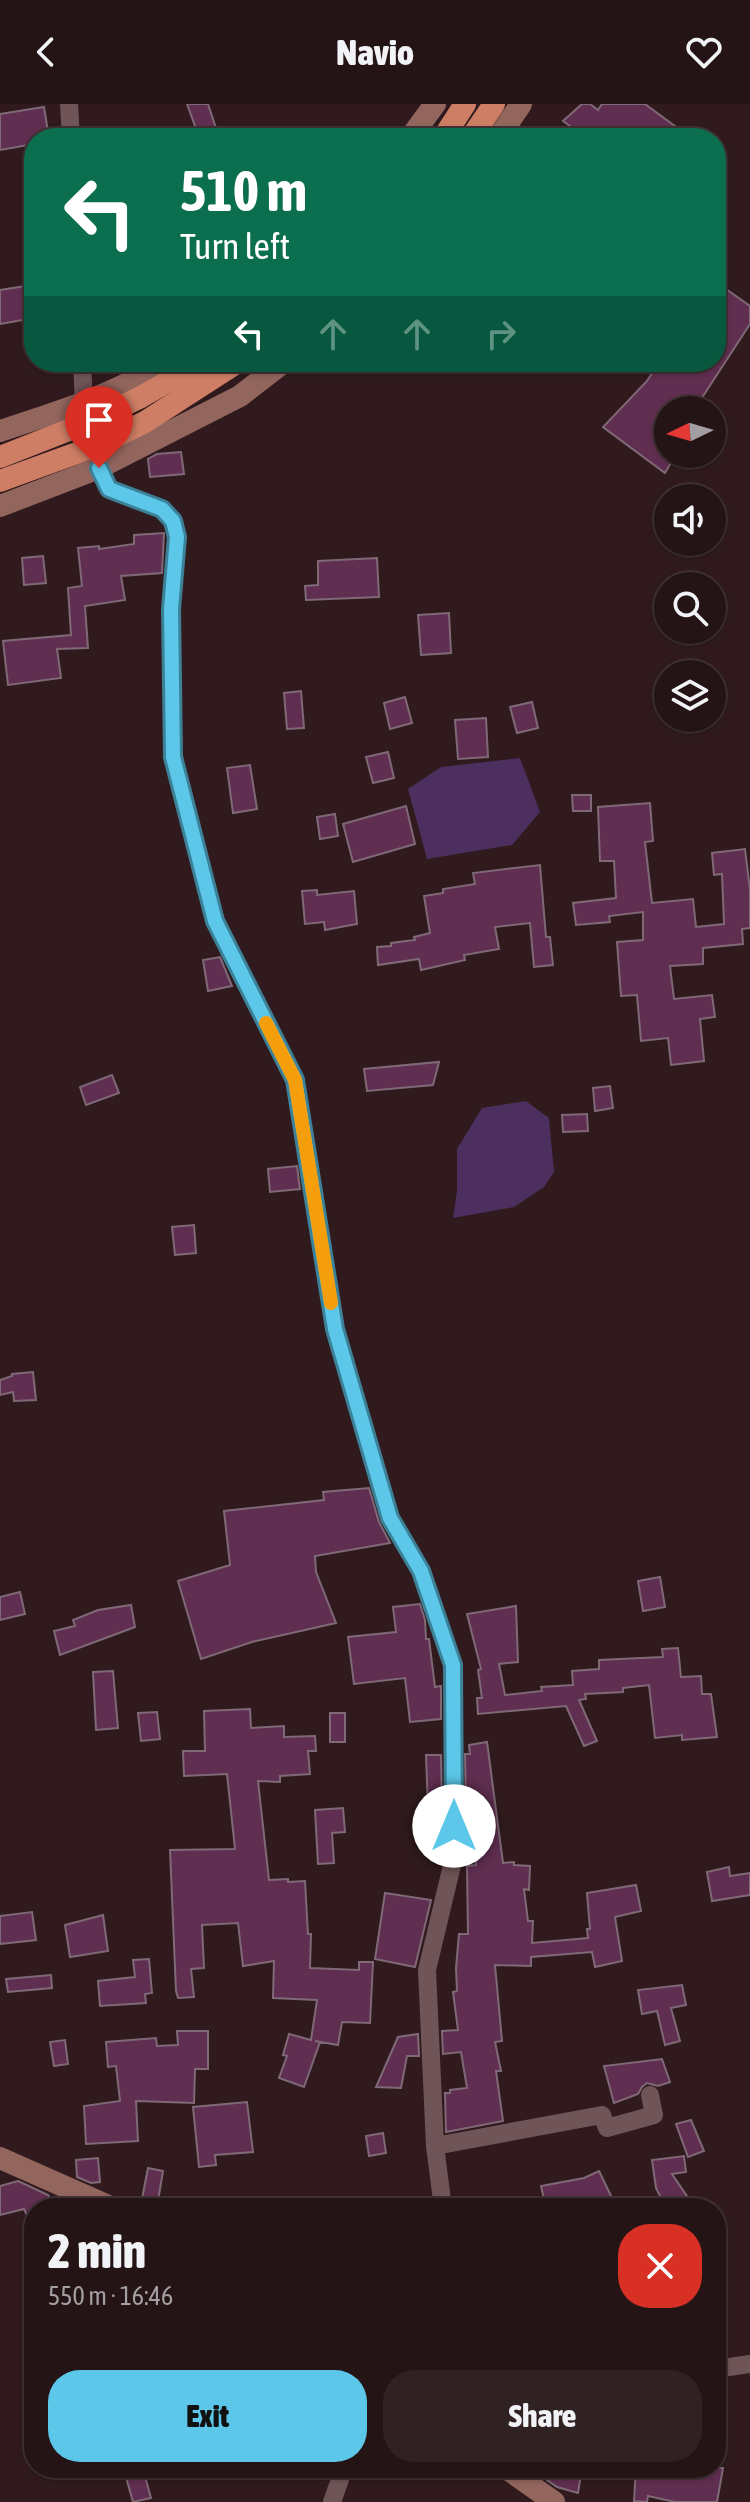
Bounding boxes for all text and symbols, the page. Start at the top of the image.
icon: back [24,30,68,74]
icon: heart [682,30,726,74]
text: Navio [336,31,414,73]
text: 510 m [180,159,307,223]
icon: left [48,160,152,264]
text: Turn left [180,225,290,267]
icon: left [227,312,271,356]
icon: ahead [311,312,355,356]
icon: ahead [395,312,439,356]
icon: right [479,312,523,356]
pin [65,386,133,468]
north arrow [654,396,726,468]
map controls [654,396,726,732]
icon: arrive [77,398,121,442]
button: sound [654,484,726,556]
button: search [654,572,726,644]
button: layers [654,660,726,732]
position arrow [412,1784,496,1868]
text: 2 min [48,2223,146,2278]
button: close [618,2224,702,2308]
text: 550 m · 16:46 [48,2281,173,2311]
button: Exit [48,2370,367,2462]
button: Share [383,2370,702,2462]

